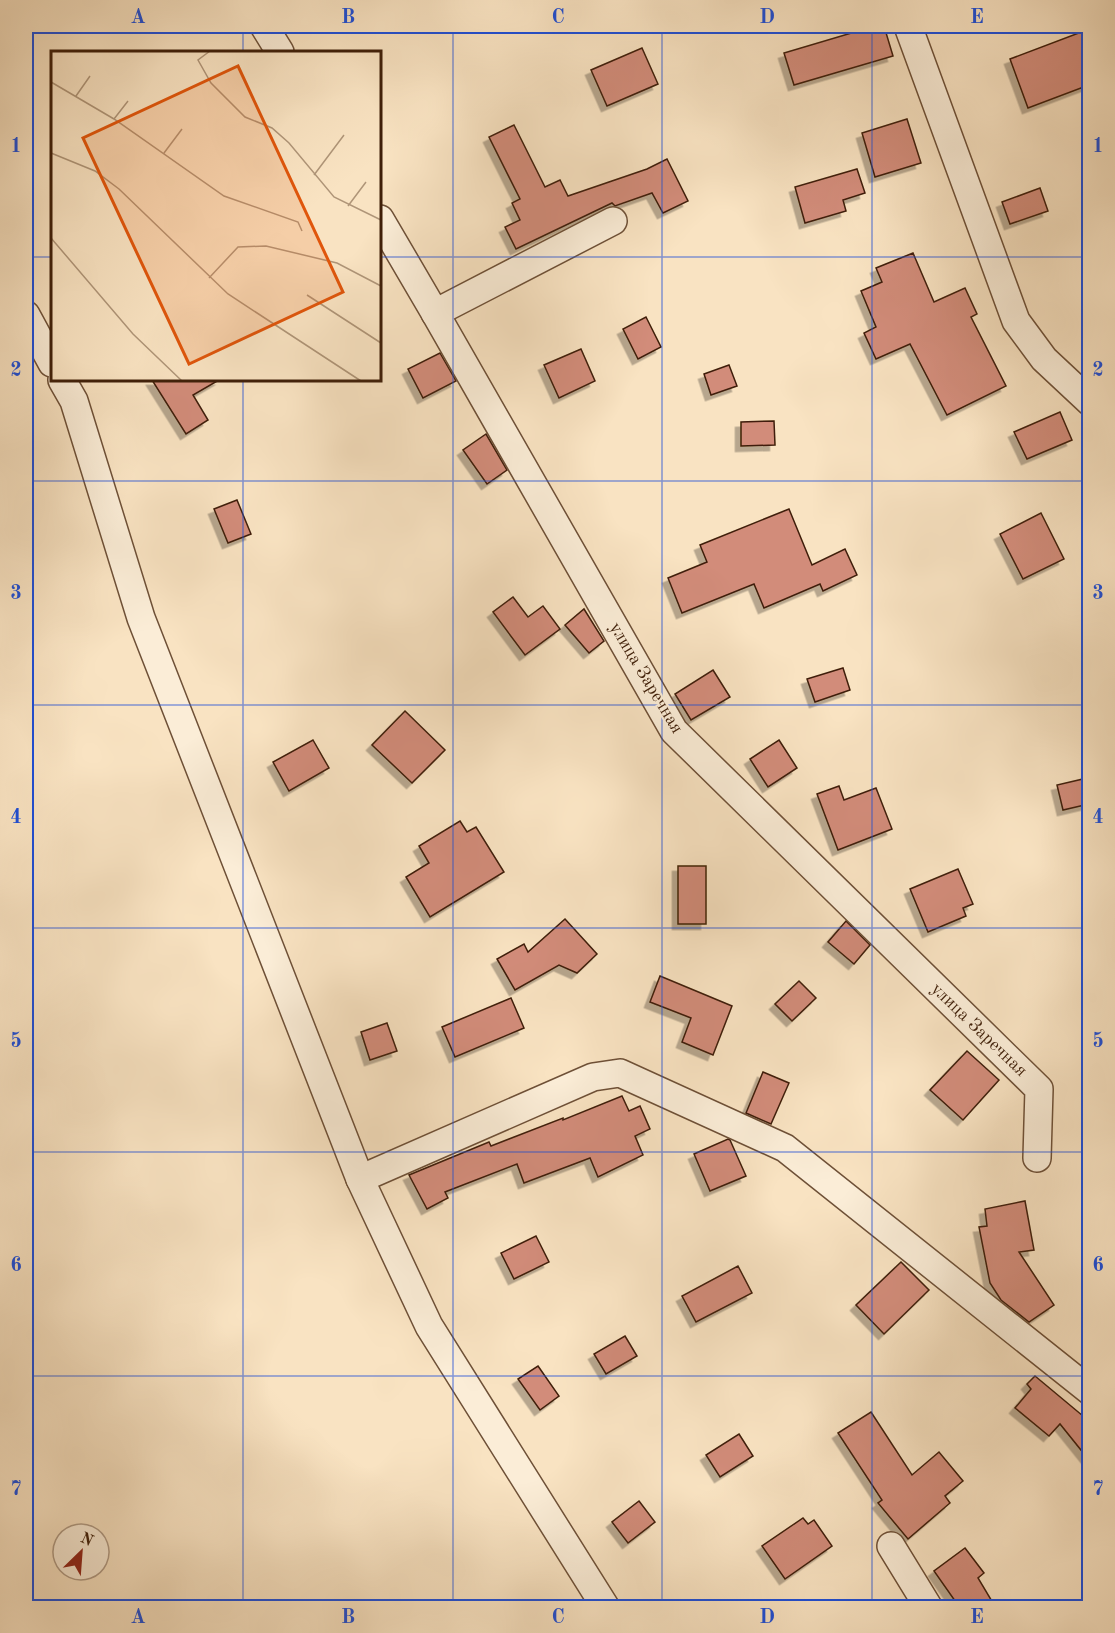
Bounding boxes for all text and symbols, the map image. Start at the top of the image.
text: A [130,8,146,28]
text: B [341,8,355,28]
text: C [551,8,565,28]
text: D [759,8,775,28]
text: E [970,8,984,28]
inset map [51,51,381,381]
text: 1 [10,137,22,157]
text: 1 [1092,137,1104,157]
text: 2 [10,361,22,381]
text: 2 [1092,361,1104,381]
text: 3 [10,584,22,604]
text: 3 [1092,584,1104,604]
street label: улица Заречная [606,619,686,737]
text: 4 [10,808,22,828]
text: 4 [1092,808,1104,828]
street label: улица Заречная [927,980,1031,1080]
text: 5 [10,1031,22,1052]
text: 5 [1092,1031,1104,1052]
text: 6 [10,1256,22,1276]
text: 6 [1092,1256,1104,1276]
text: 7 [10,1480,22,1500]
text: 7 [1092,1480,1104,1500]
north arrow [51,1522,111,1582]
text: N [78,1530,96,1550]
text: A [130,1608,146,1628]
text: B [341,1608,355,1628]
text: C [551,1608,565,1628]
text: D [759,1608,775,1628]
text: E [970,1608,984,1628]

